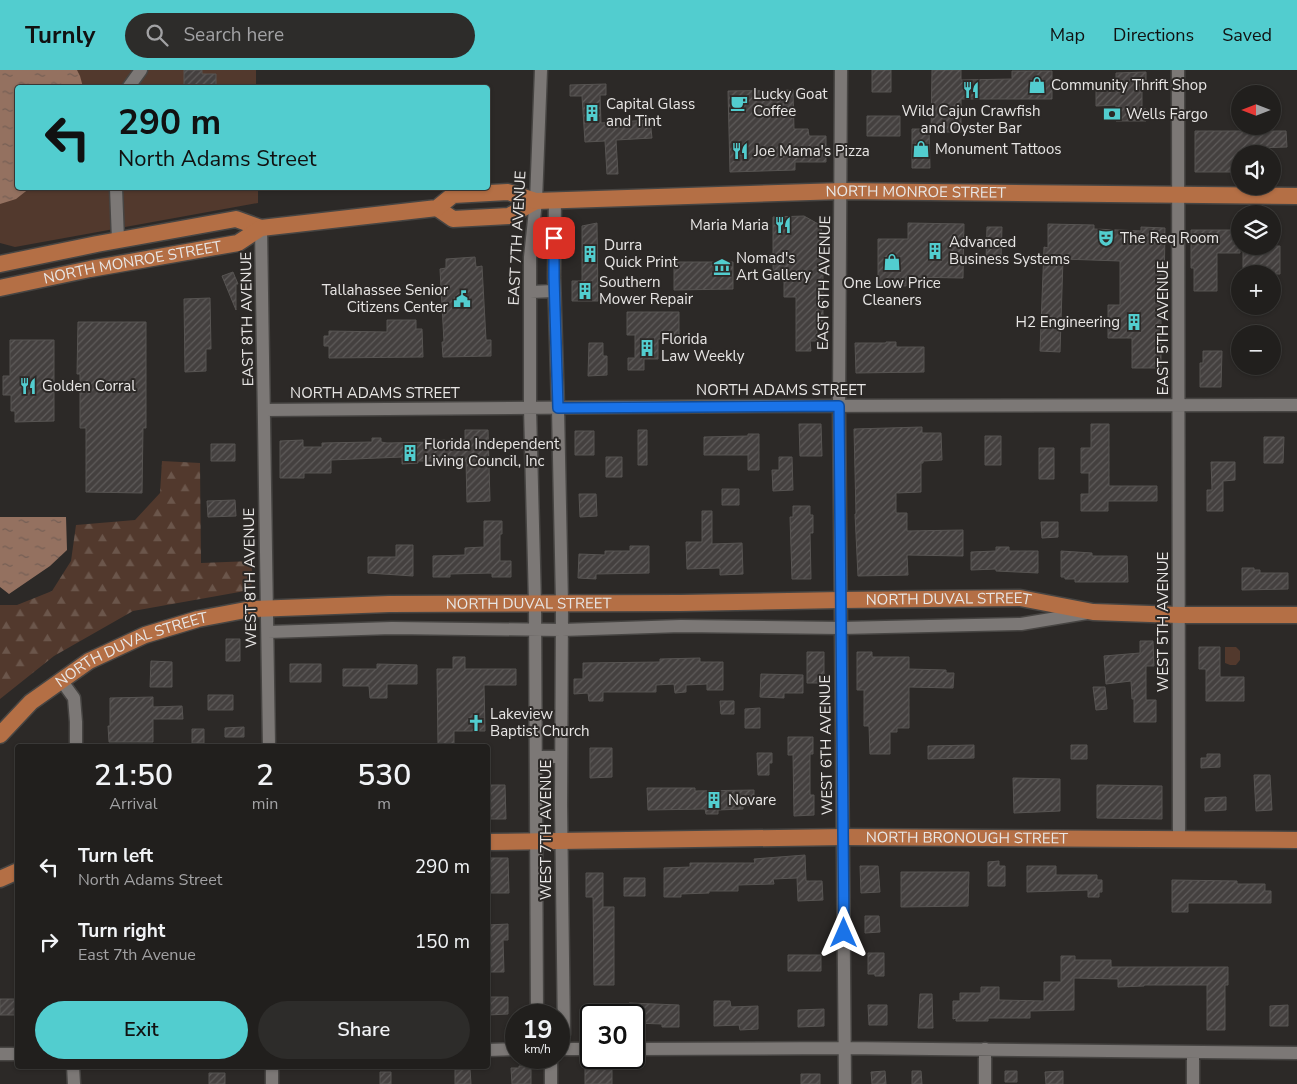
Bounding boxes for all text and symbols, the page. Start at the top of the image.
search box [125,13,475,58]
text: Turnly [25,19,95,51]
icon: search [143,21,171,49]
text: Search here [183,22,284,48]
text: Map [1050,23,1085,47]
text: Directions [1113,23,1194,47]
text: Saved [1222,23,1272,47]
shop icon: Community Thrift Shop [1027,75,1047,95]
place label: Community Thrift Shop [1051,75,1207,95]
restaurant icon: Wild Cajun Crawfish and Oyster Bar [961,80,981,100]
place label: Lucky Goat Coffee [753,84,828,121]
north arrow [1231,85,1281,135]
map controls [1231,85,1281,375]
cafe icon: Lucky Goat Coffee [729,93,749,113]
place label: Capital Glass and Tint [606,94,695,131]
text: 290 m [118,99,221,146]
place label: Wild Cajun Crawfish and Oyster Bar [901,101,1041,138]
building icon: Capital Glass and Tint [582,103,602,123]
bank icon: Wells Fargo [1102,104,1122,124]
place label: Wells Fargo [1126,104,1208,124]
icon: left [35,105,100,170]
shop icon: Monument Tattoos [911,139,931,159]
place label: Monument Tattoos [935,139,1062,159]
restaurant icon: Joe Mama's Pizza [730,141,750,161]
place label: Joe Mama's Pizza [753,141,870,161]
text: North Adams Street [118,144,316,174]
button: sound [1231,145,1281,195]
street label: EAST 7TH AVENUE [503,170,531,306]
street label: NORTH MONROE STREET [825,181,1006,203]
button: layers [1231,205,1281,255]
place label: Maria Maria [690,215,769,235]
restaurant icon: Maria Maria [773,215,793,235]
street label: EAST 6TH AVENUE [813,216,835,350]
pin [533,217,575,259]
icon: arrive [540,224,568,252]
theatre icon: The Req Room [1096,228,1116,248]
place label: The Req Room [1120,228,1219,248]
place label: Advanced Business Systems [949,232,1070,269]
place label: Durra Quick Print [604,235,678,272]
street label: NORTH MONROE STREET [42,236,223,289]
building icon: Advanced Business Systems [925,241,945,261]
building icon: Durra Quick Print [580,244,600,264]
place label: Nomad's Art Gallery [736,248,811,285]
street label: EAST 8TH AVENUE [236,252,258,386]
shop icon: One Low Price Cleaners [882,252,902,272]
museum icon: Nomad's Art Gallery [712,257,732,277]
street label: EAST 5TH AVENUE [1153,261,1173,395]
button: + [1231,265,1281,315]
place label: Southern Mower Repair [599,272,694,309]
place label: One Low Price Cleaners [843,273,941,310]
place label: Tallahassee Senior Citizens Center [322,280,449,317]
building icon: Southern Mower Repair [575,281,595,301]
public building icon: Tallahassee Senior Citizens Center [452,289,472,309]
place label: H2 Engineering [1016,312,1120,332]
building icon: H2 Engineering [1124,312,1144,332]
button: − [1231,325,1281,375]
place label: Florida Law Weekly [661,329,745,366]
building icon: Florida Law Weekly [637,338,657,358]
restaurant icon: Golden Corral [18,376,38,396]
place label: Golden Corral [42,376,136,396]
street label: NORTH ADAMS STREET [696,380,866,400]
street label: NORTH ADAMS STREET [290,383,460,403]
place label: Florida Independent Living Council, Inc [424,434,560,471]
building icon: Florida Independent Living Council, Inc [400,443,420,463]
street label: WEST 8TH AVENUE [239,508,261,648]
street label: WEST 5TH AVENUE [1153,552,1173,692]
street label: NORTH DUVAL STREET [866,588,1033,610]
street label: NORTH DUVAL STREET [446,593,611,614]
street label: NORTH DUVAL STREET [51,607,209,692]
street label: WEST 6TH AVENUE [815,675,837,815]
place label: Lakeview Baptist Church [490,704,590,741]
church icon: Lakeview Baptist Church [466,713,486,733]
text: 21:50 [94,755,173,796]
text: 2 [256,755,274,796]
text: 530 [357,755,411,796]
street label: WEST 7TH AVENUE [536,760,556,900]
building icon: Novare [704,790,724,810]
place label: Novare [728,790,776,810]
text: Arrival [109,793,157,815]
text: min [252,793,278,815]
text: m [377,793,391,815]
street label: NORTH BRONOUGH STREET [866,827,1068,848]
text: Turn left [78,843,153,869]
icon: left [35,853,63,881]
text: 290 m [415,854,470,880]
text: North Adams Street [78,869,222,891]
position arrow [817,906,869,958]
text: Turn right [78,918,165,944]
icon: right [35,928,63,956]
text: 150 m [415,929,470,955]
text: East 7th Avenue [78,944,196,966]
button: Exit [35,1001,248,1059]
button: Share [258,1001,470,1059]
speed limit sign: 30 [580,1004,645,1069]
text: 19 [522,1013,553,1047]
text: km/h [524,1041,551,1057]

